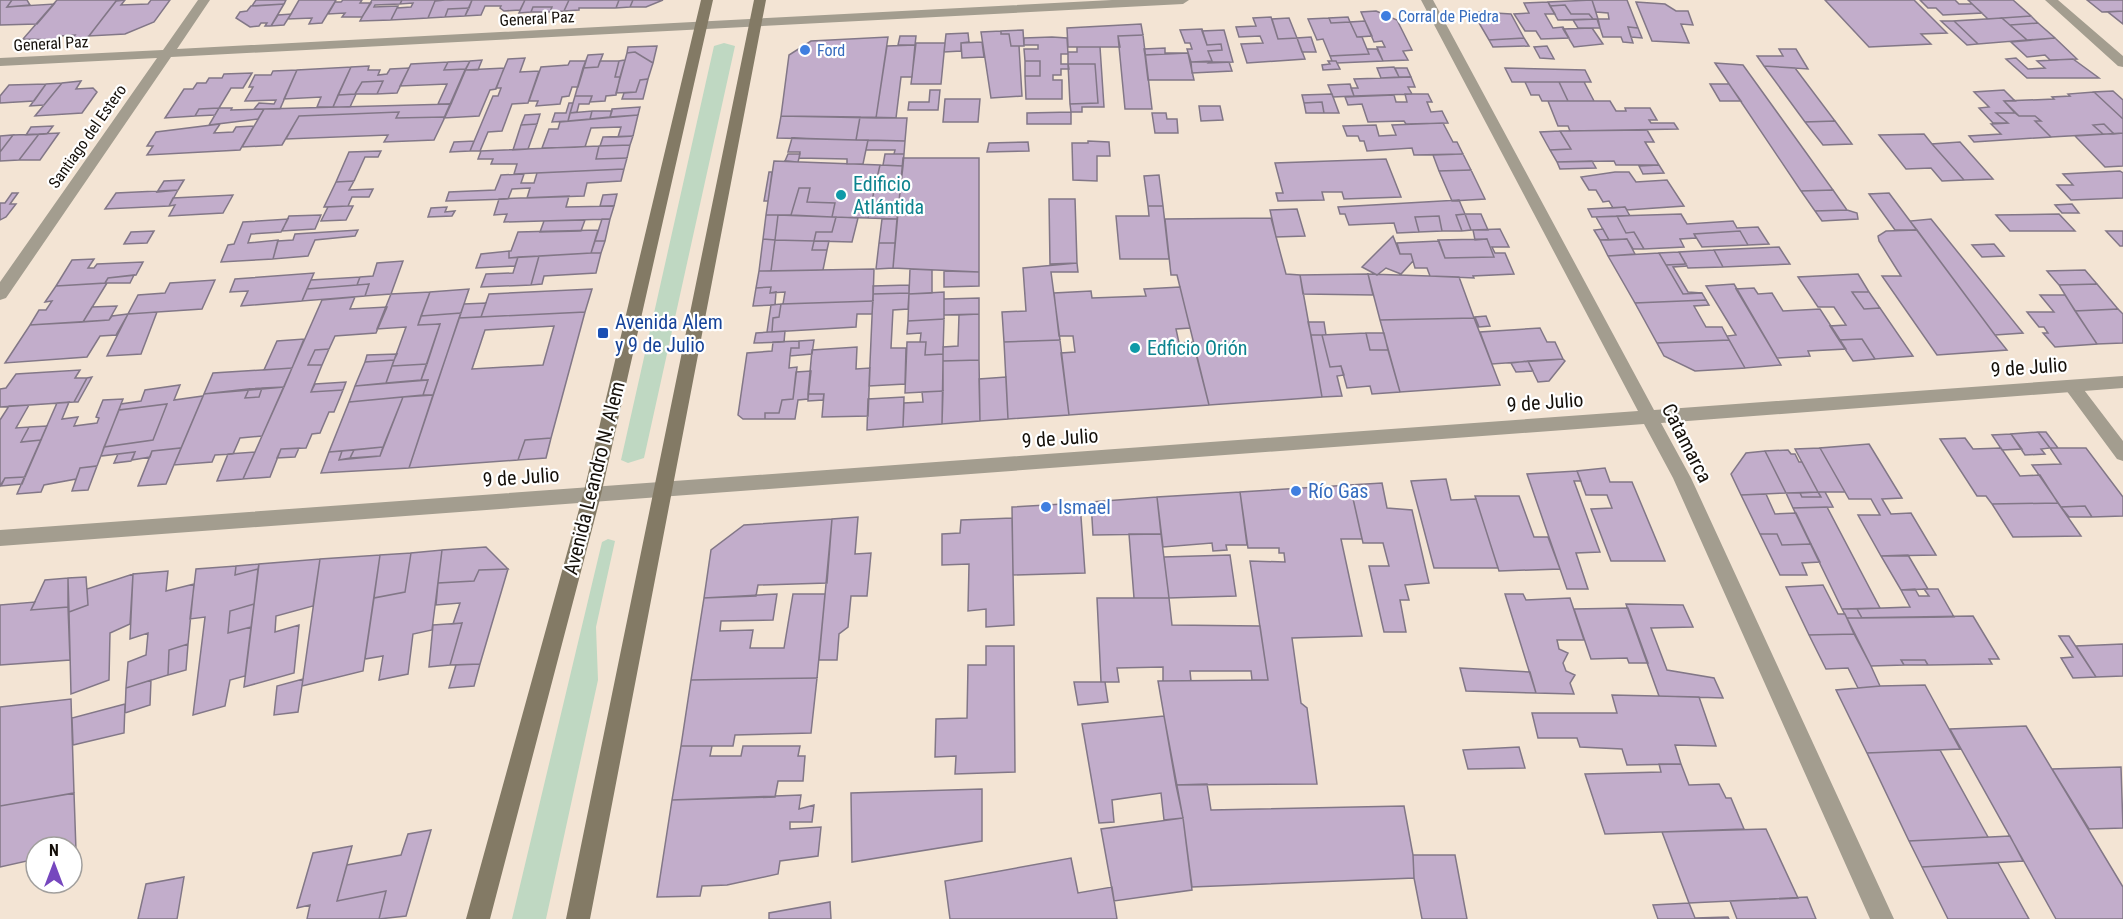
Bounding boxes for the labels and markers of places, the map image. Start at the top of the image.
place label: Corral de Piedra [1398,7,1499,26]
marker: Corral de Piedra [1379,9,1393,23]
place label: Ford [817,41,845,60]
marker: Ford [798,43,812,57]
place label: Edificio Atlántida [853,172,924,219]
marker: Edificio Atlántida [834,188,848,202]
place label: Avenida Alem y 9 de Julio [615,310,723,357]
marker: Avenida Alem y 9 de Julio [596,326,610,340]
place label: Edficio Orión [1147,336,1247,360]
marker: Edficio Orión [1128,341,1142,355]
place label: Río Gas [1308,479,1368,503]
marker: Río Gas [1289,484,1303,498]
place label: Ismael [1058,495,1111,519]
marker: Ismael [1039,500,1053,514]

